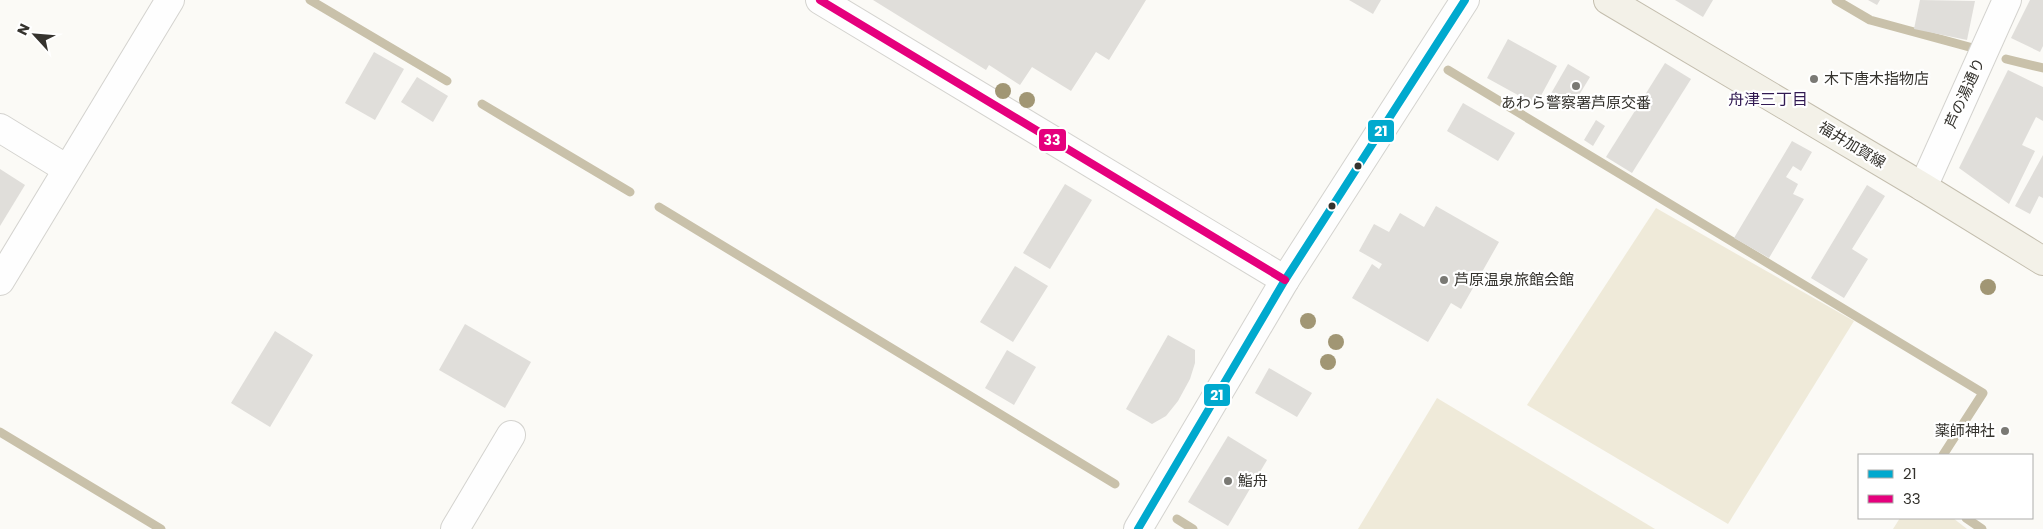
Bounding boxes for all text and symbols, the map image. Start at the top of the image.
north arrow [10,10,60,60]
text: N [12,20,35,38]
street label: 芦の湯通り [1940,54,1989,131]
place label: 木下唐木指物店 [1824,68,1929,89]
marker: 木下唐木指物店 [1808,73,1820,85]
marker: あわら警察署芦原交番 [1570,80,1582,92]
district label: 舟津三丁目 [1728,88,1808,111]
place label: あわら警察署芦原交番 [1501,92,1651,113]
street label: 福井加賀線 [1815,116,1890,173]
line badge: 21 [1367,119,1395,143]
text: 21 [1374,121,1388,141]
line badge: 33 [1038,128,1067,152]
text: 33 [1044,130,1060,150]
unlabelled marker [1353,161,1363,171]
unlabelled marker [1327,201,1337,211]
place label: 芦原温泉旅館会館 [1454,269,1574,290]
marker: 芦原温泉旅館会館 [1438,274,1450,286]
line badge: 21 [1203,383,1231,407]
text: 21 [1210,385,1224,405]
place label: 薬師神社 [1935,420,1995,441]
marker: 薬師神社 [1999,425,2011,437]
legend [1858,454,2033,519]
text: 21 [1903,463,1916,484]
place label: 鮨舟 [1238,470,1268,491]
marker: 鮨舟 [1222,475,1234,487]
text: 33 [1903,488,1921,509]

